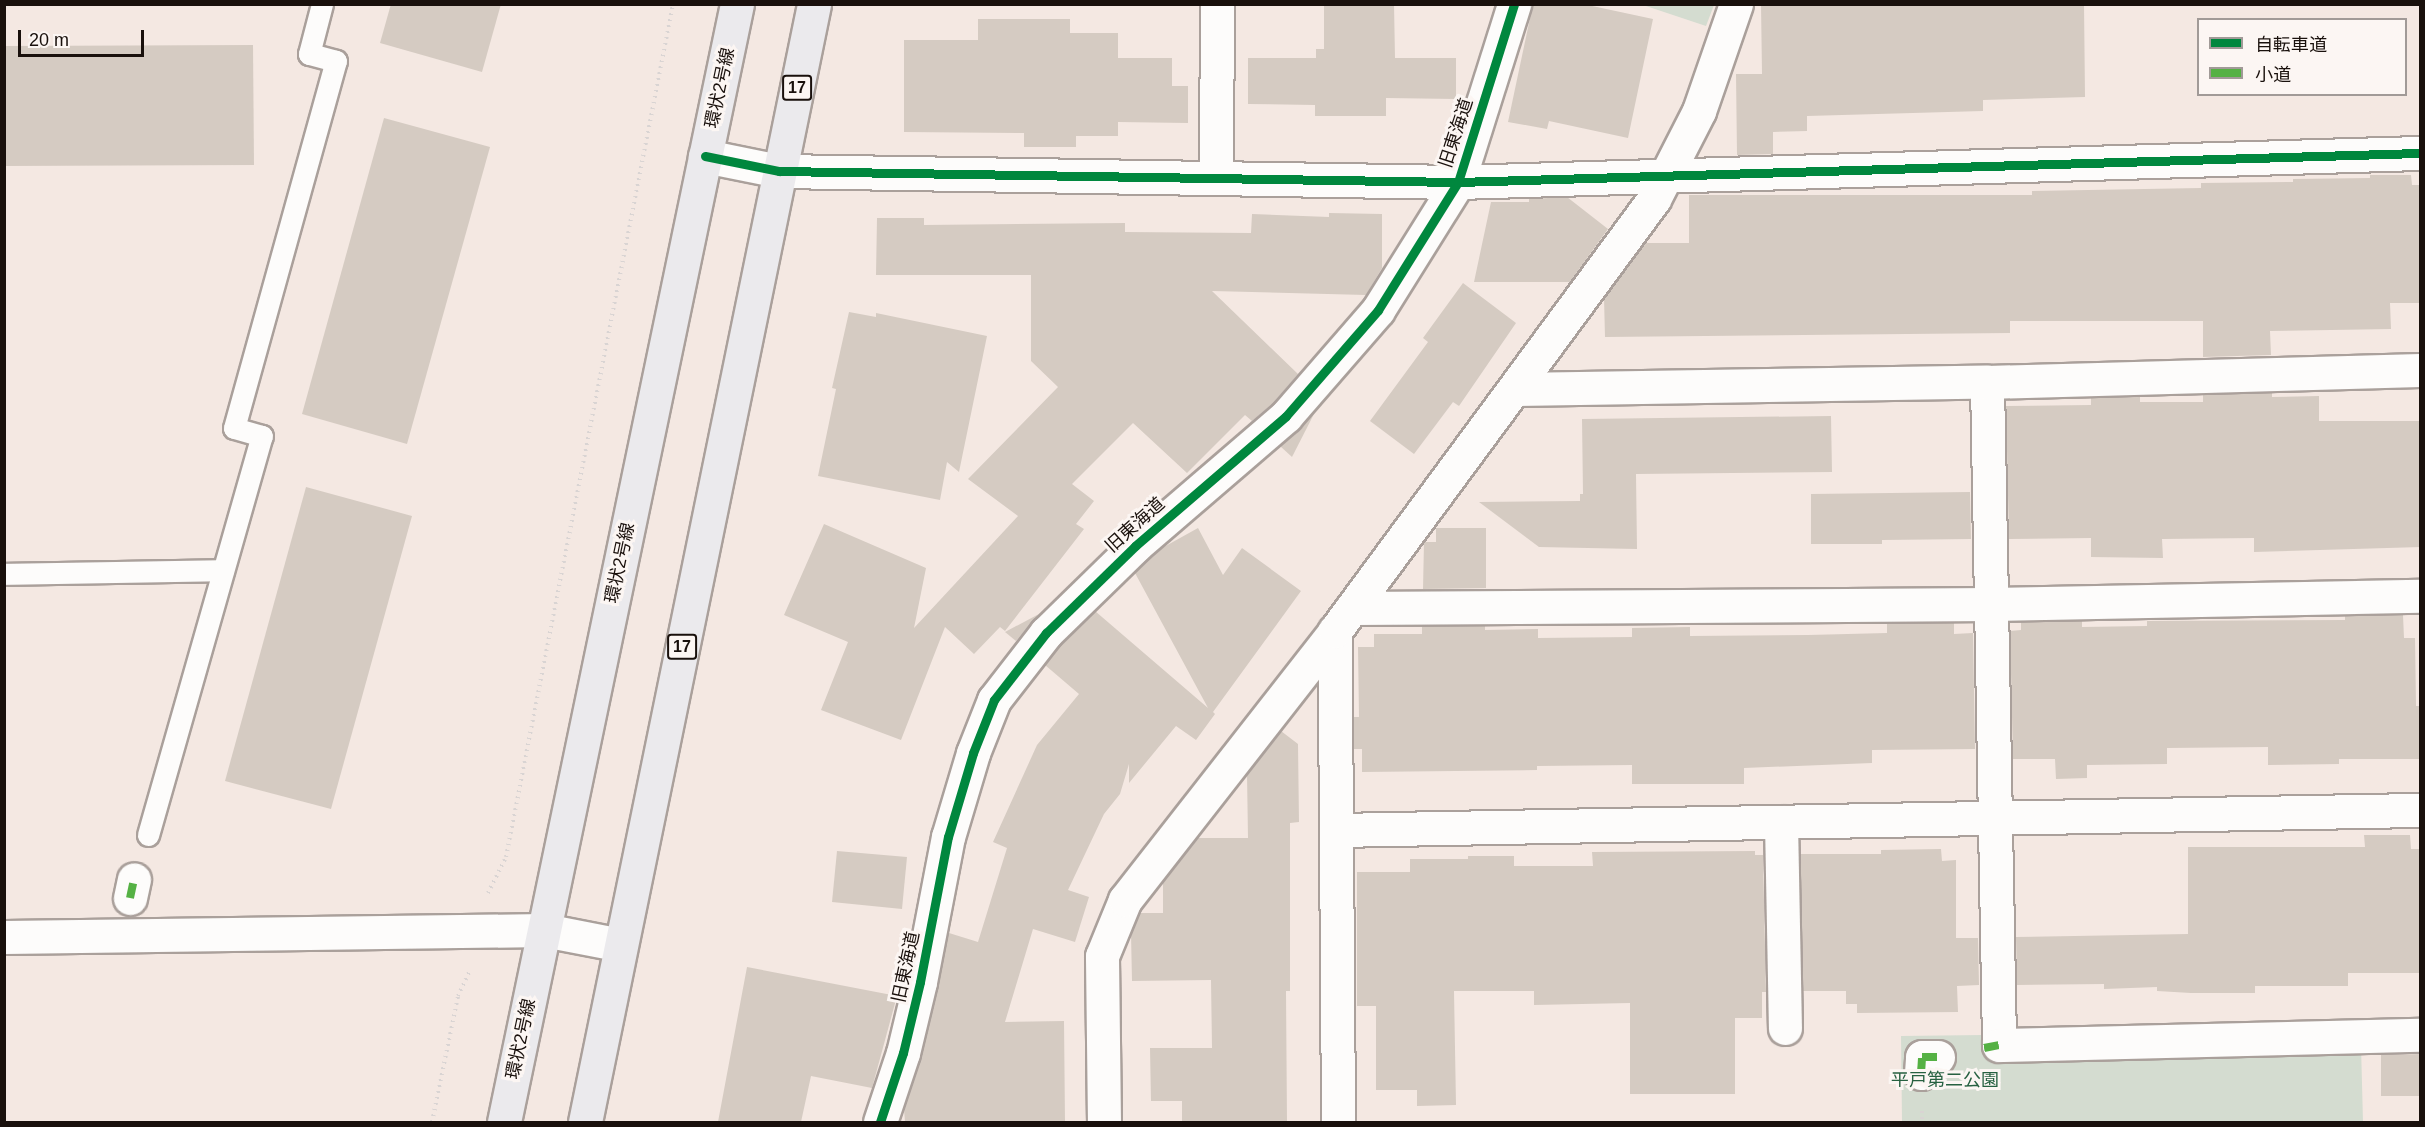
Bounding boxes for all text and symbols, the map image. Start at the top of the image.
scale bar [21,18,147,56]
legend [2197,18,2407,96]
text: 20 m [29,30,69,50]
text: 自転車道 [2255,35,2327,55]
street label: 環状2号線 [701,46,739,130]
text: 小道 [2255,65,2291,85]
road number: 17 [782,75,812,101]
street label: 旧東海道 [1435,95,1477,171]
street label: 旧東海道 [1101,493,1169,557]
street label: 環状2号線 [601,521,639,605]
road number: 17 [667,634,697,660]
street label: 旧東海道 [888,930,924,1004]
street label: 環状2号線 [502,997,540,1081]
park label: 平戸第二公園 [1891,1069,1999,1091]

